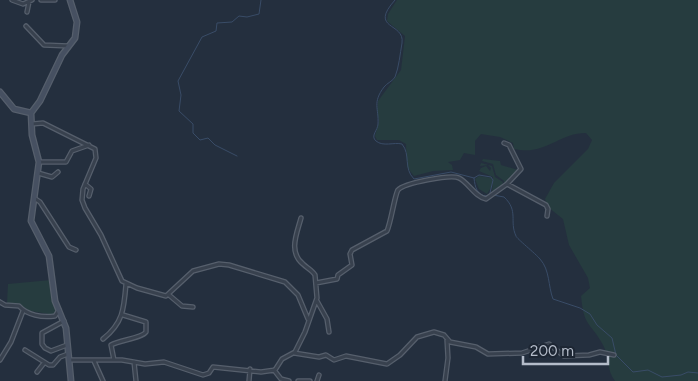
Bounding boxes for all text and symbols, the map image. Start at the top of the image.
scale bar [523,334,608,366]
text: 200 m [530,342,574,360]

